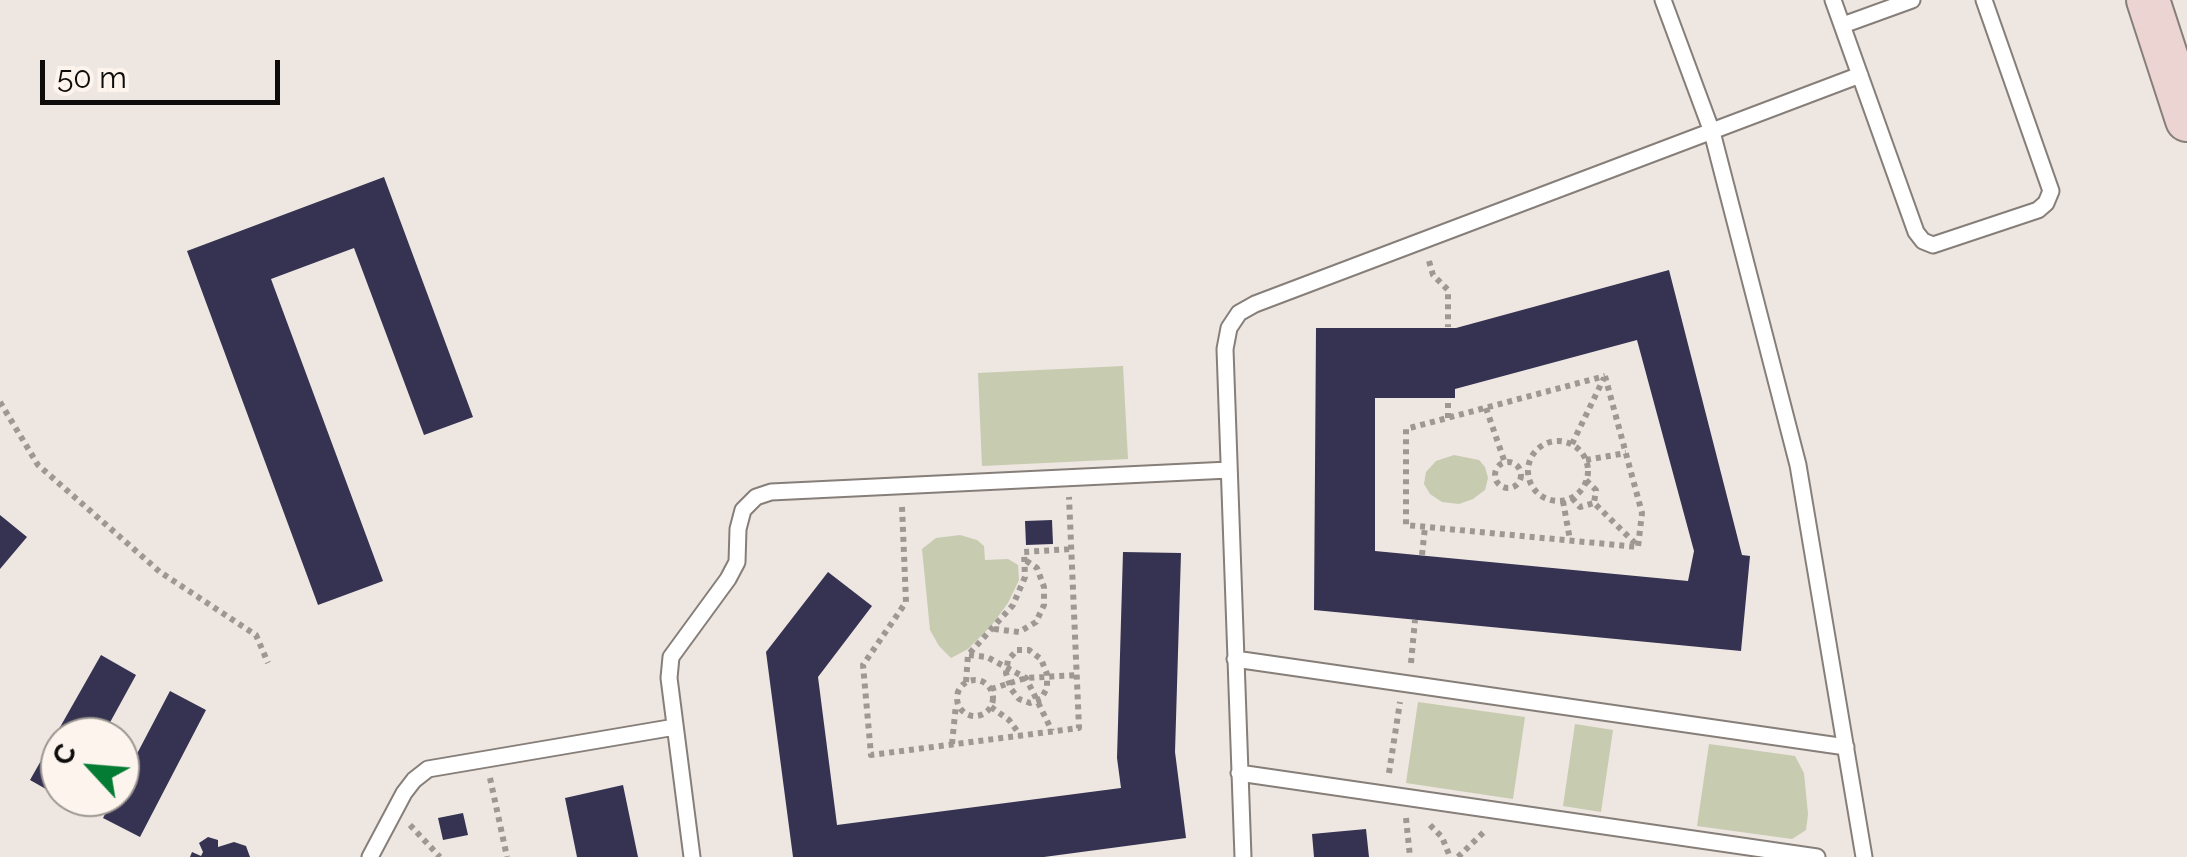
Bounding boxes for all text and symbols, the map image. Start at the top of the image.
scale bar [45,40,285,102]
text: 50 m [57,60,127,95]
north arrow [40,717,140,817]
text: С [45,739,83,770]

